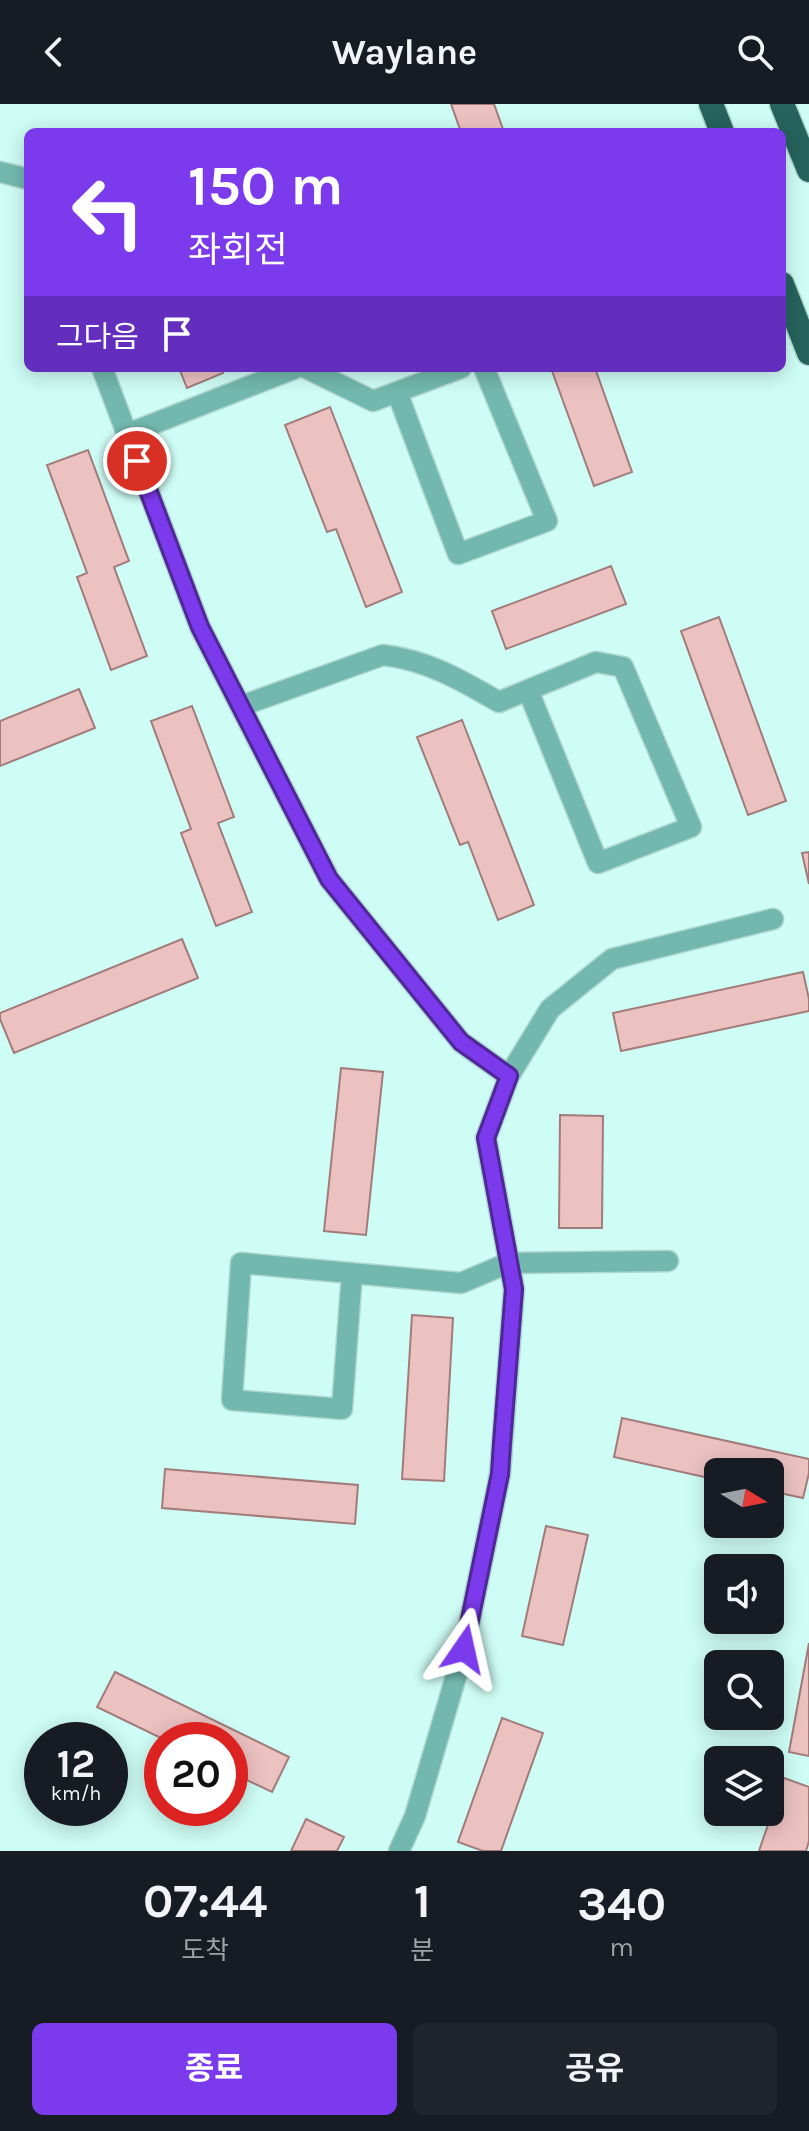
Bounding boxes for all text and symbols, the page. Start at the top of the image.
icon: back [32,30,76,74]
icon: search [733,30,777,74]
text: Waylane [332,31,477,73]
text: 150 m [188,153,343,218]
icon: left [56,160,160,264]
text: 좌회전 [188,229,287,271]
icon: arrive [155,312,199,356]
text: 그다음 [56,319,139,355]
pin [103,427,171,495]
icon: arrive [115,439,159,483]
north arrow [704,1458,784,1538]
map controls [704,1458,784,1826]
button: sound [704,1554,784,1634]
position arrow [422,1607,506,1691]
button: search [704,1650,784,1730]
speed limit sign: 20 [144,1722,248,1826]
text: 12 [57,1740,95,1787]
button: layers [704,1746,784,1826]
text: km/h [51,1782,101,1805]
text: 07:44 [143,1873,267,1929]
text: 1 [414,1873,431,1929]
text: 340 [577,1876,666,1932]
text: m [609,1932,634,1963]
text: 도착 [181,1935,229,1966]
text: 분 [410,1935,434,1966]
button: 종료 [32,2023,397,2115]
button: 공유 [413,2023,777,2115]

